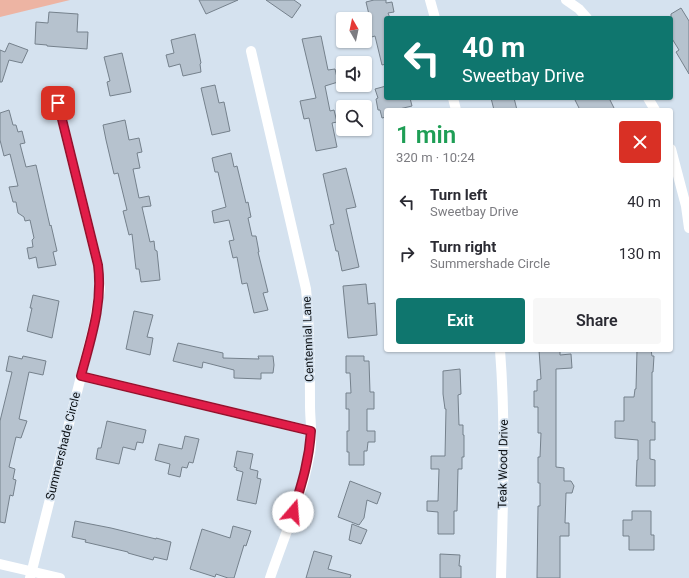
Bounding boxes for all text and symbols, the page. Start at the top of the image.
north arrow [336,12,372,48]
map controls [336,12,372,136]
text: 40 m [462,31,525,64]
icon: left [396,32,448,84]
button: sound [336,56,372,92]
text: Sweetbay Drive [462,65,584,86]
pin [41,86,75,120]
icon: arrive [47,92,69,114]
button: search [336,100,372,136]
text: 1 min [396,121,456,149]
button: close [619,121,661,163]
text: 320 m · 10:24 [396,150,475,165]
text: Turn left [430,186,487,204]
icon: left [396,191,418,213]
text: 40 m [627,193,661,211]
text: Sweetbay Drive [430,204,518,219]
text: Turn right [430,238,496,256]
icon: right [396,243,418,265]
text: 130 m [619,245,661,263]
text: Summershade Circle [430,256,550,271]
street label: Centennial Lane [300,296,316,382]
button: Exit [396,298,525,344]
button: Share [533,298,661,344]
street label: Summershade Circle [43,391,83,501]
street label: Teak Wood Drive [495,419,511,509]
position arrow [272,491,314,533]

